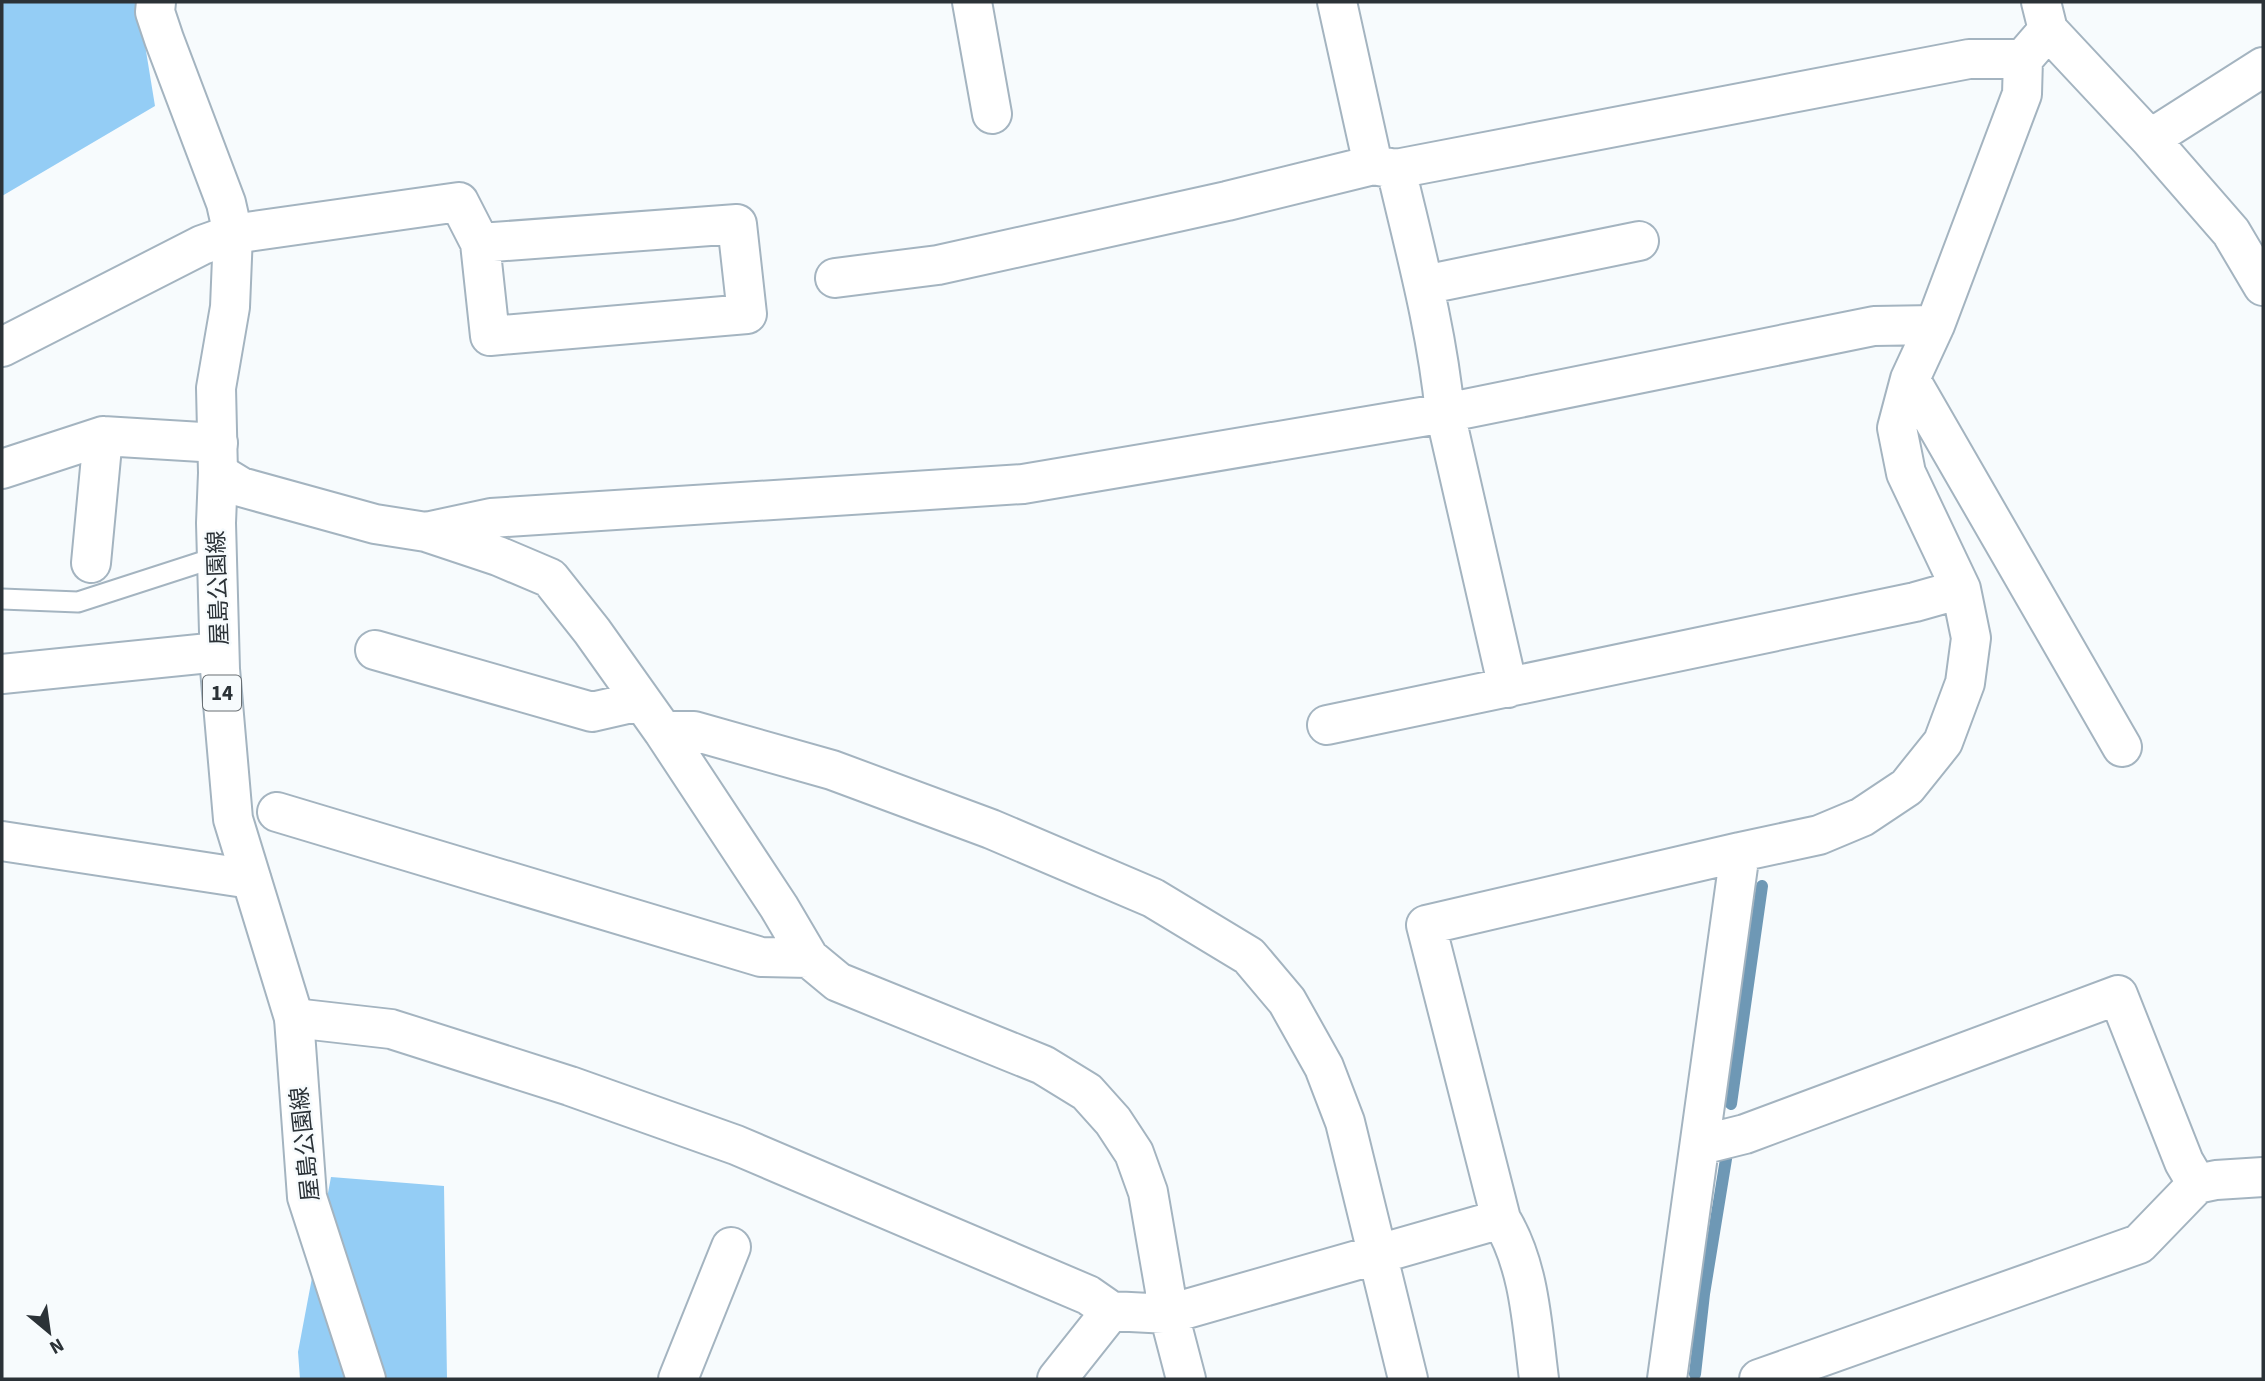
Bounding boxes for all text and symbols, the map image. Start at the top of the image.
street label: 屋島公園線 [200,530,236,646]
road number: 14 [203,676,241,710]
street label: 屋島公園線 [283,1085,327,1203]
north arrow [14,1297,84,1367]
text: N [44,1331,69,1360]

